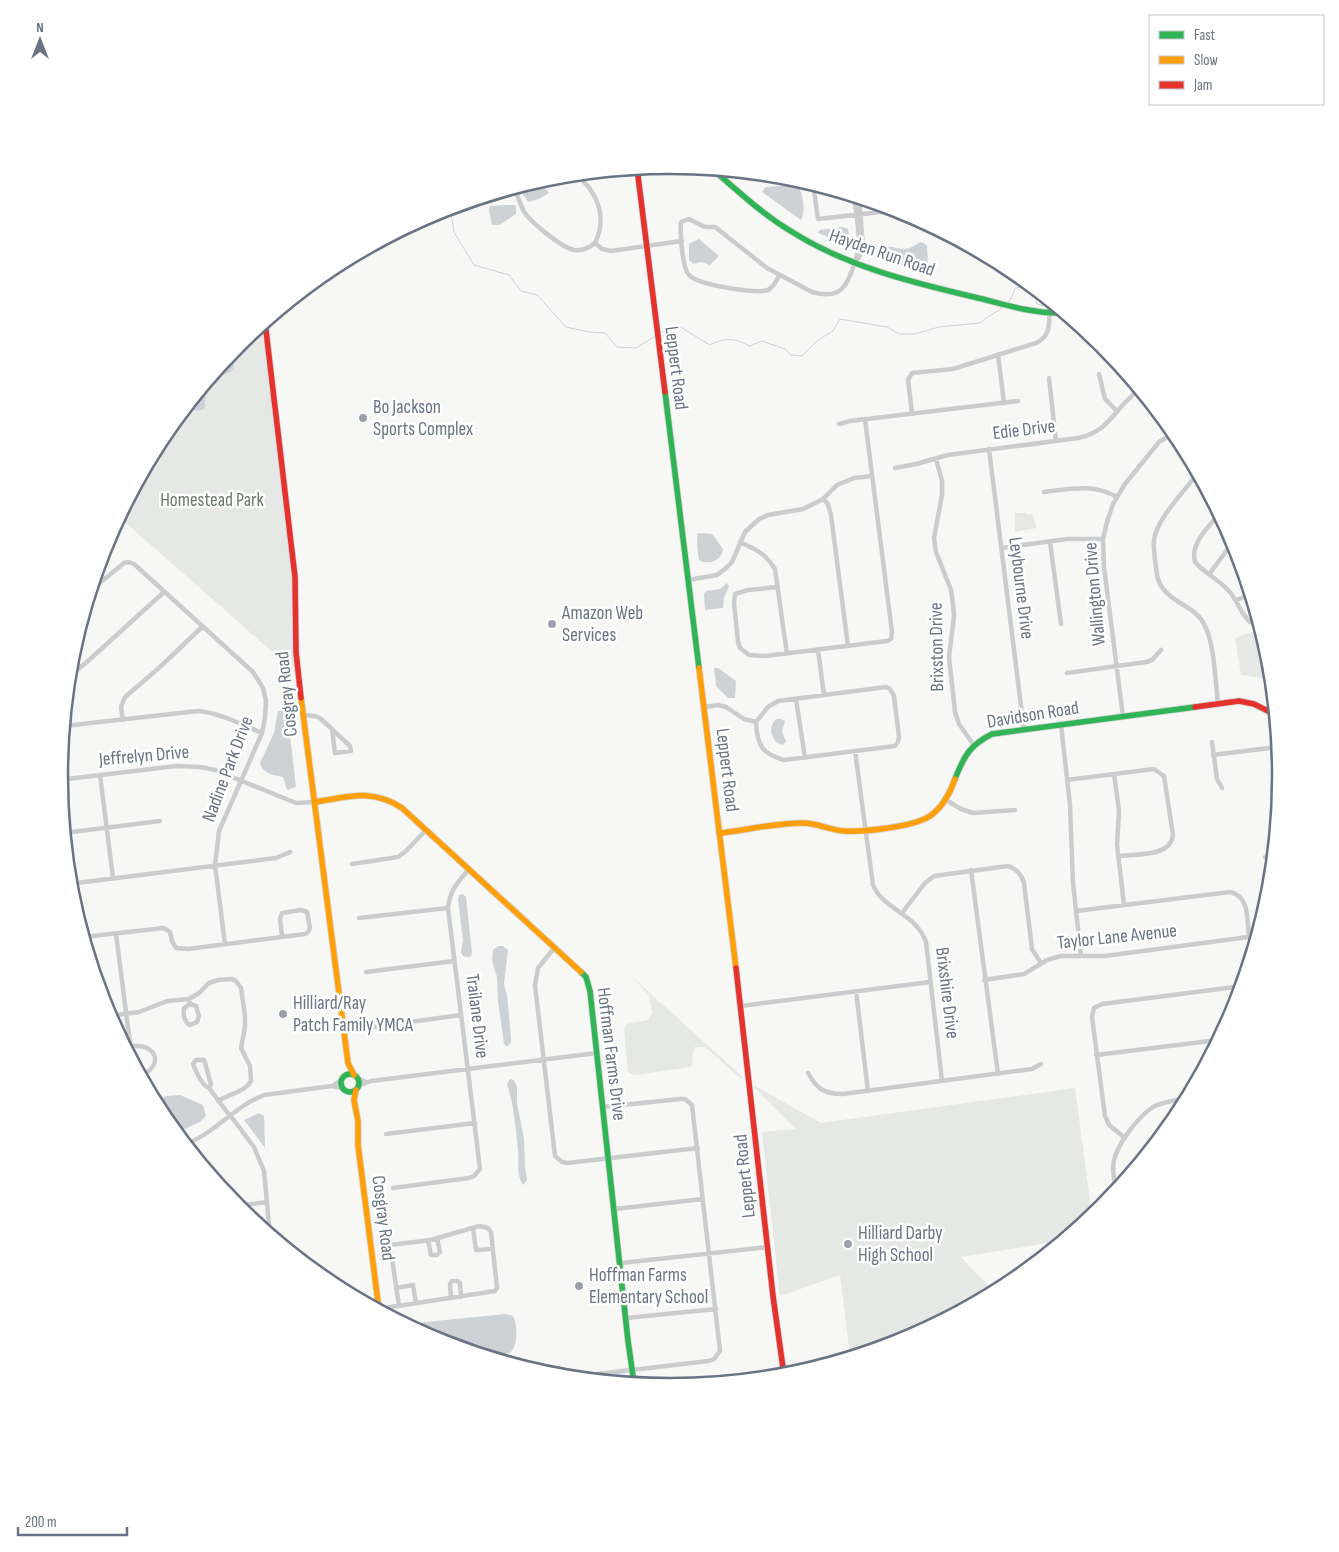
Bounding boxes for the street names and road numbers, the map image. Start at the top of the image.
street label: Hayden Run Road [826,224,938,282]
street label: Leppert Road [659,325,693,411]
street label: Edie Drive [991,415,1057,445]
street label: Leybourne Drive [1003,536,1039,640]
street label: Wallington Drive [1079,541,1111,647]
street label: Brixston Drive [925,602,949,692]
street label: Cosgray Road [271,650,303,738]
street label: Davidson Road [985,696,1081,734]
street label: Nadine Park Drive [197,713,259,825]
street label: Leppert Road [710,727,744,813]
street label: Jeffrelyn Drive [97,741,190,771]
street label: Taylor Lane Avenue [1056,919,1178,955]
street label: Brixshire Drive [930,946,964,1040]
street label: Trailane Drive [460,972,494,1060]
street label: Hoffman Farms Drive [591,986,631,1122]
street label: Leppert Road [729,1133,761,1219]
street label: Cosgray Road [366,1174,400,1262]

